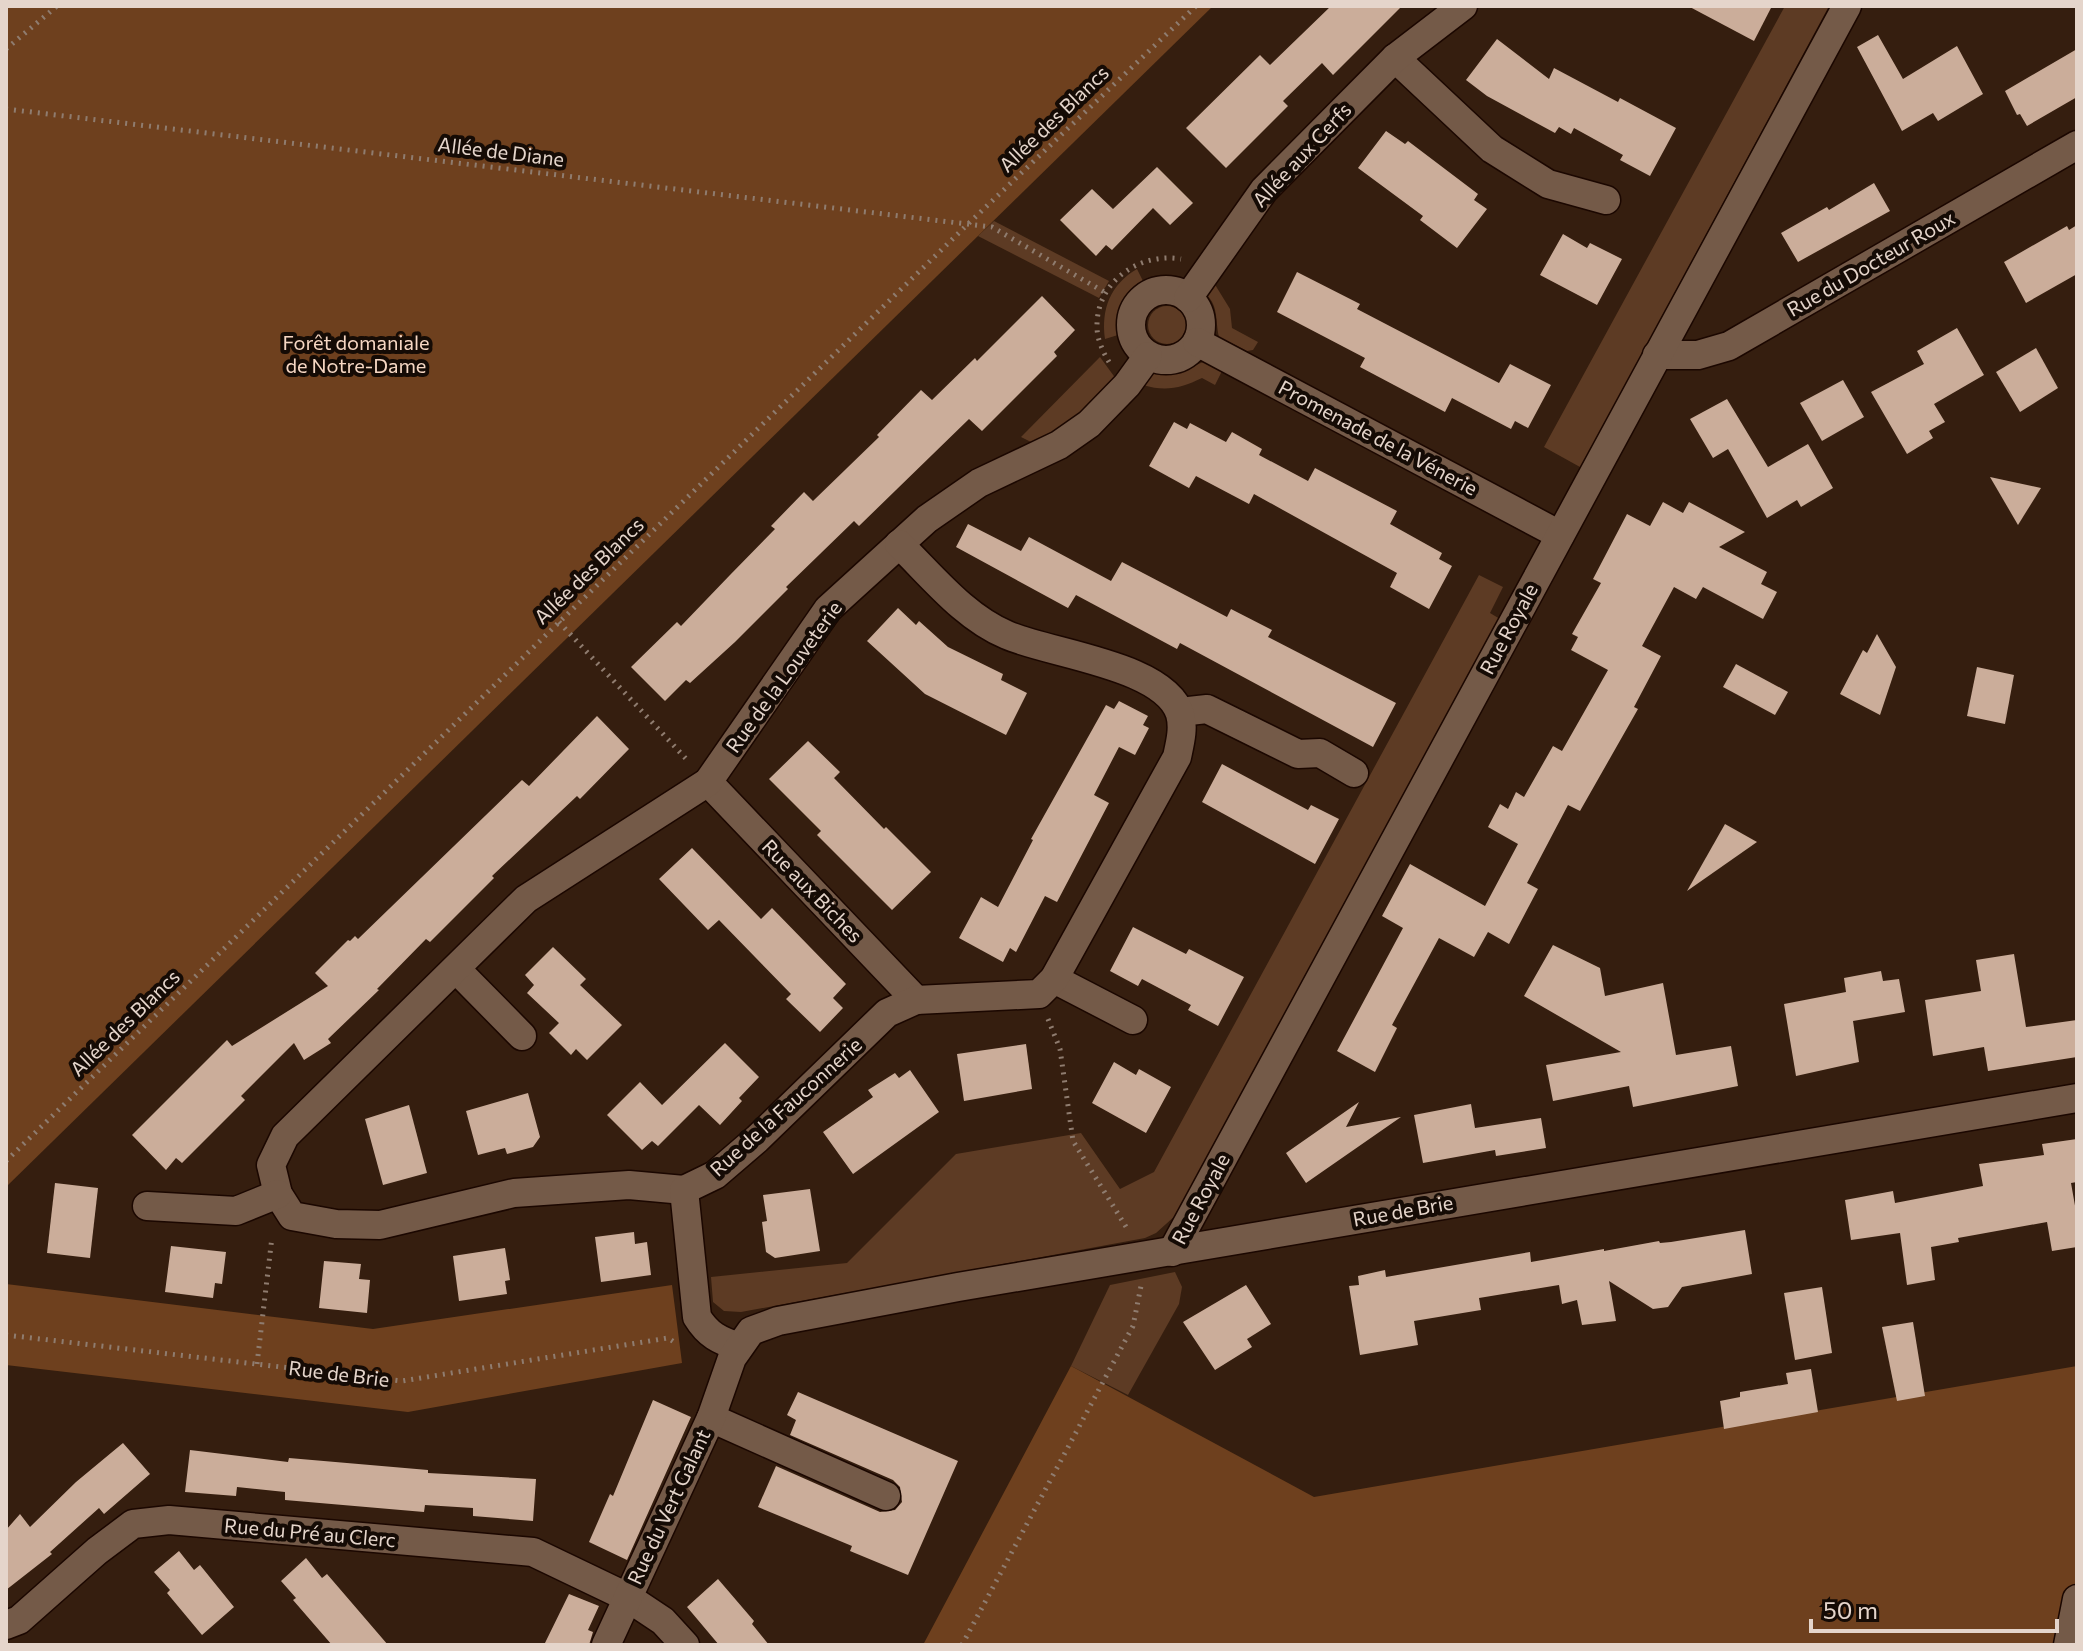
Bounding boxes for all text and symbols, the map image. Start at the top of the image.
street label: Allée des Blancs [994,60,1113,177]
street label: Allée aux Cerfs [1247,97,1356,211]
street label: Allée de Diane [437,131,566,171]
street label: Rue du Docteur Roux [1782,205,1959,321]
park label: Forêt domaniale de Notre-Dame [282,330,430,377]
street label: Promenade de la Vénerie [1275,374,1482,500]
street label: Allée des Blancs [529,512,648,629]
street label: Rue Royale [1474,579,1542,678]
street label: Rue de la Louveterie [720,596,846,757]
street label: Rue aux Biches [758,834,868,947]
street label: Allée des Blancs [65,964,184,1081]
street label: Rue de la Fauconnerie [705,1032,866,1181]
street label: Rue Royale [1166,1149,1234,1248]
street label: Rue de Brie [1351,1189,1455,1231]
street label: Rue de Brie [287,1355,391,1391]
street label: Rue du Vert Galant [622,1425,715,1588]
street label: Rue du Pré au Clerc [223,1513,397,1551]
scale bar [1811,1583,2057,1633]
text: 50 m [1823,1595,1878,1624]

